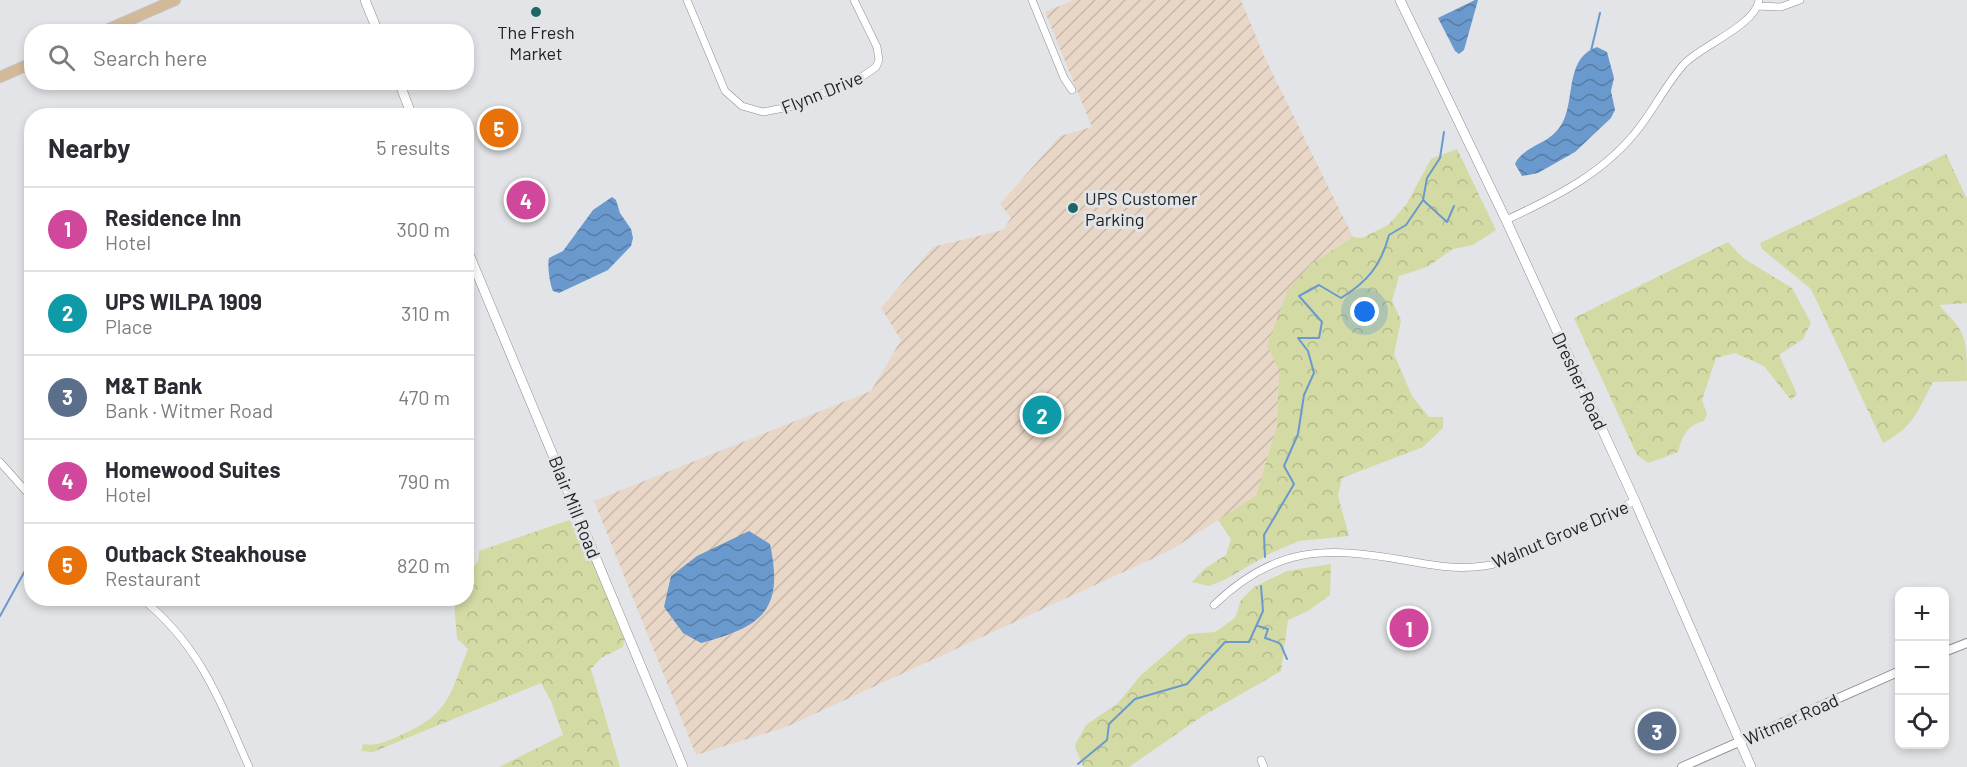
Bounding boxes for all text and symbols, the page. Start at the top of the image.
marker: The Fresh Market [529,5,543,19]
place label: The Fresh Market [497,21,575,64]
search box [24,24,474,90]
icon: search [45,41,78,74]
text: Search here [93,44,207,70]
street label: Flynn Drive [778,66,866,118]
pin: 5 [480,106,518,150]
text: Nearby [48,132,130,163]
text: 5 results [376,135,450,159]
pin: 4 [506,178,546,222]
place label: UPS Customer Parking [1085,187,1198,230]
marker: UPS Customer Parking [1066,201,1080,215]
text: Residence Inn [105,204,241,230]
text: 1 [64,217,71,241]
text: 300 m [397,217,450,241]
text: Hotel [105,230,151,254]
text: UPS WILPA 1909 [105,288,262,314]
your location [1350,297,1379,326]
text: 2 [62,301,73,325]
text: 310 m [401,301,450,325]
text: Place [105,314,153,338]
street label: Dresher Road [1548,329,1612,433]
text: M&T Bank [105,372,202,398]
text: 3 [62,385,73,409]
text: 470 m [398,385,450,409]
pin: 2 [1022,392,1062,438]
text: Bank · Witmer Road [105,398,273,422]
street label: Blair Mill Road [544,453,606,561]
text: Homewood Suites [105,456,280,482]
text: 4 [61,469,74,493]
text: 790 m [398,469,450,493]
text: Hotel [105,482,151,506]
street label: Walnut Grove Drive [1488,495,1632,573]
text: Outback Steakhouse [105,540,307,566]
text: 5 [62,553,73,577]
text: 820 m [397,553,450,577]
text: Restaurant [105,566,201,590]
map controls [1895,587,1949,749]
button: + [1895,587,1949,641]
pin: 1 [1390,606,1428,650]
button: − [1895,641,1949,695]
street label: Witmer Road [1740,688,1842,750]
button: locate [1895,695,1949,749]
pin: 3 [1638,708,1676,754]

